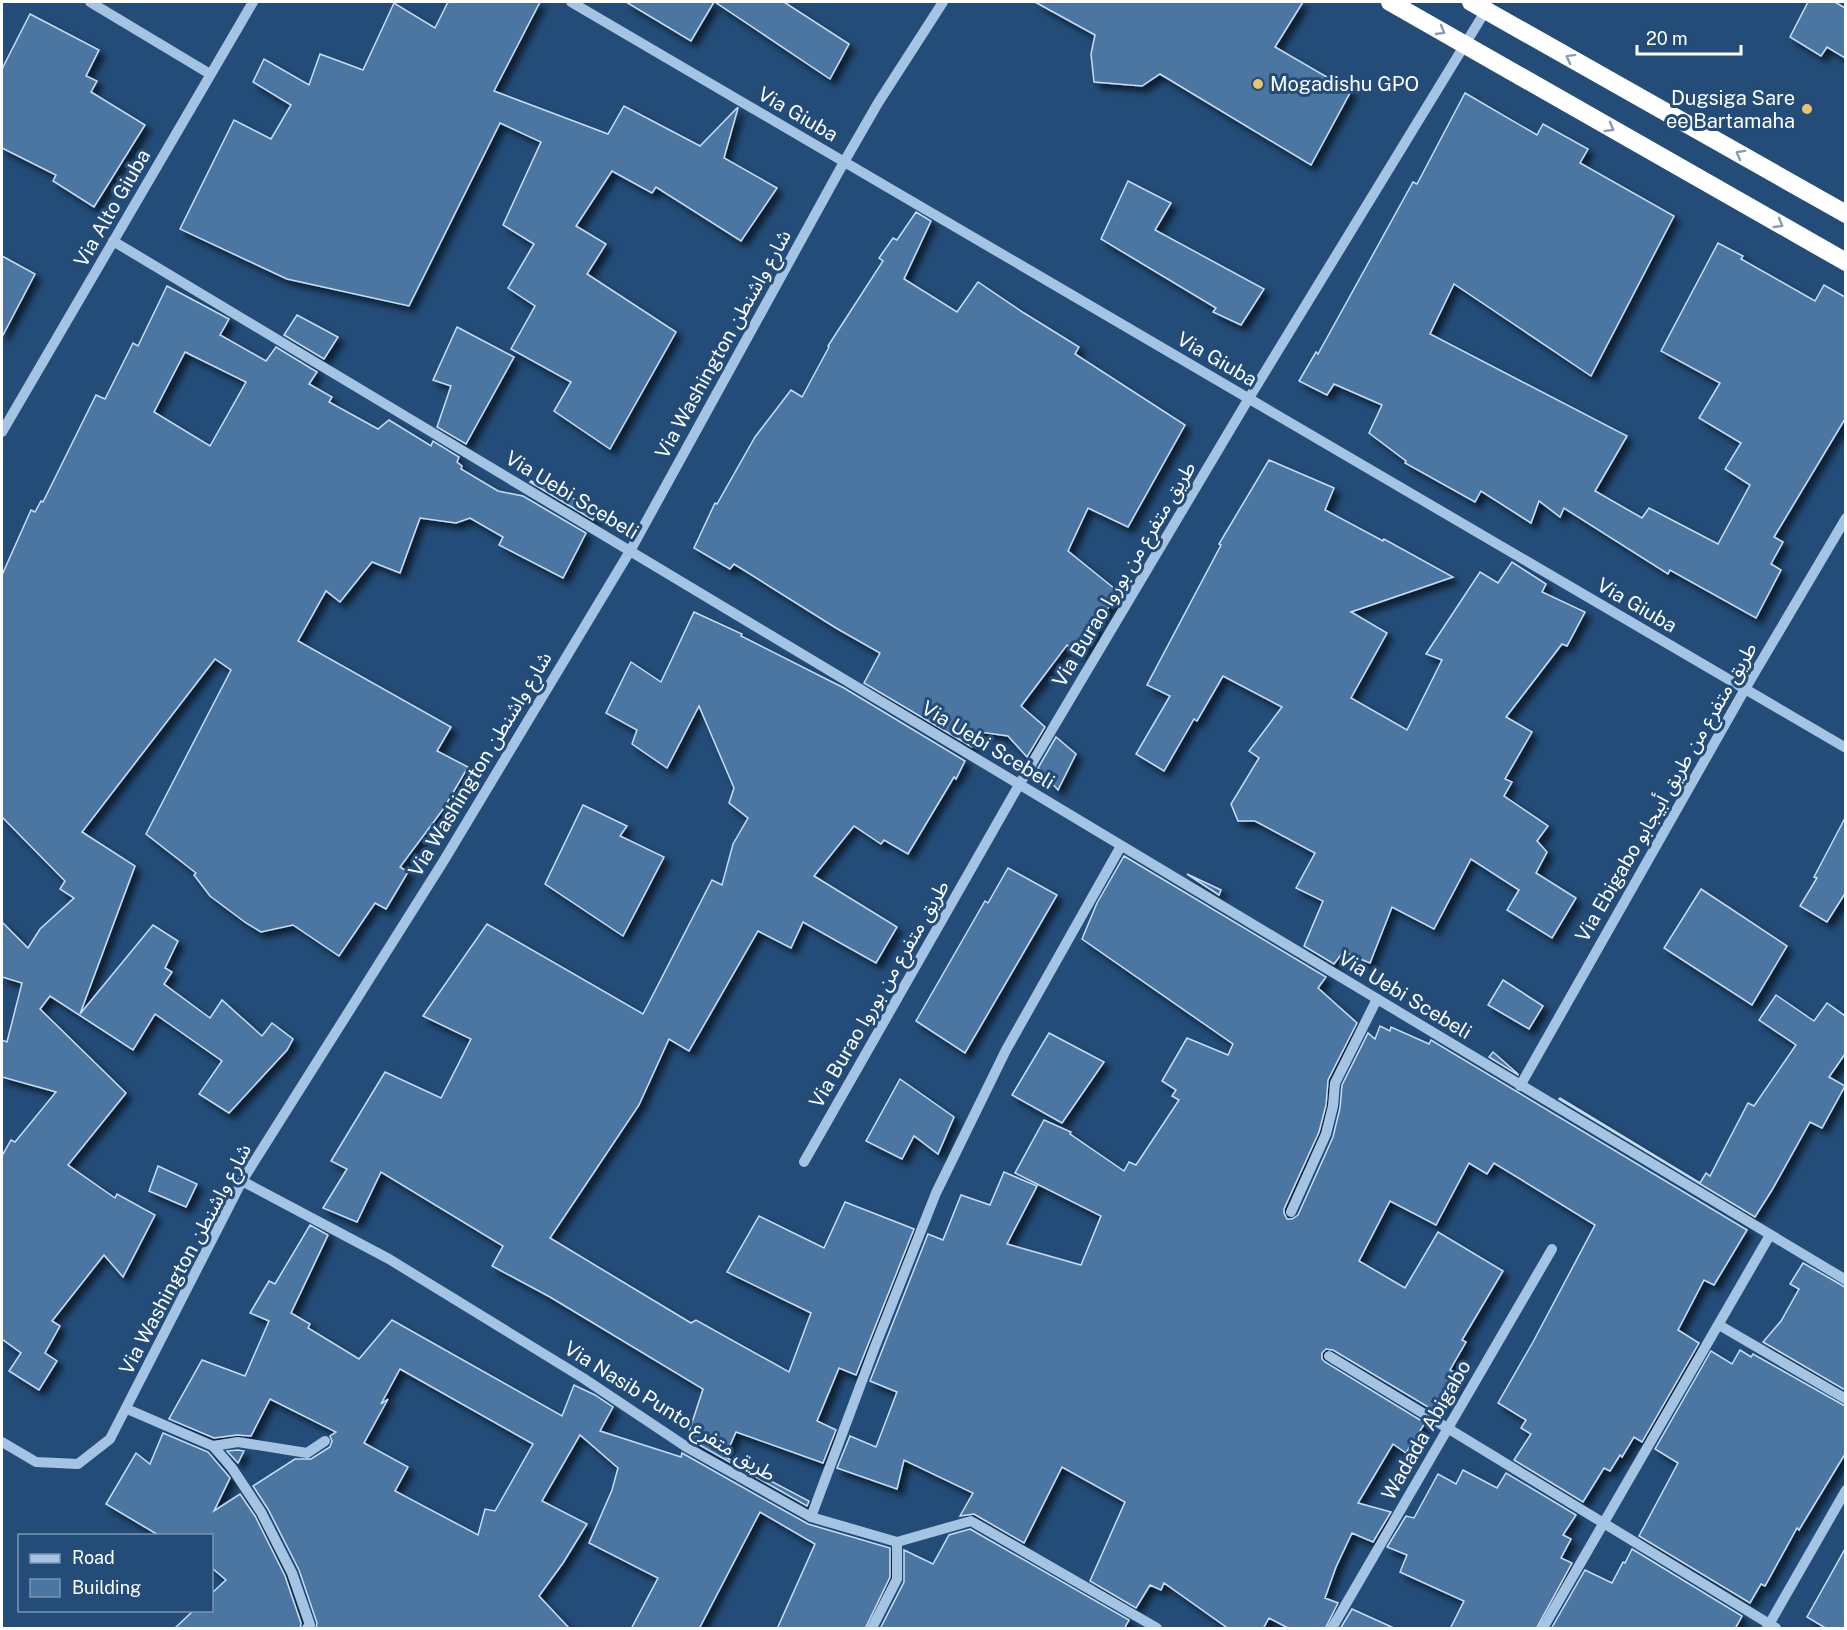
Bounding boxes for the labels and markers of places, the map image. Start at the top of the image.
place label: Mogadishu GPO [1270,72,1419,96]
marker: Mogadishu GPO [1251,77,1265,91]
place label: Dugsiga Sare ee Bartamaha [1666,86,1795,133]
marker: Dugsiga Sare ee Bartamaha [1800,102,1814,116]

